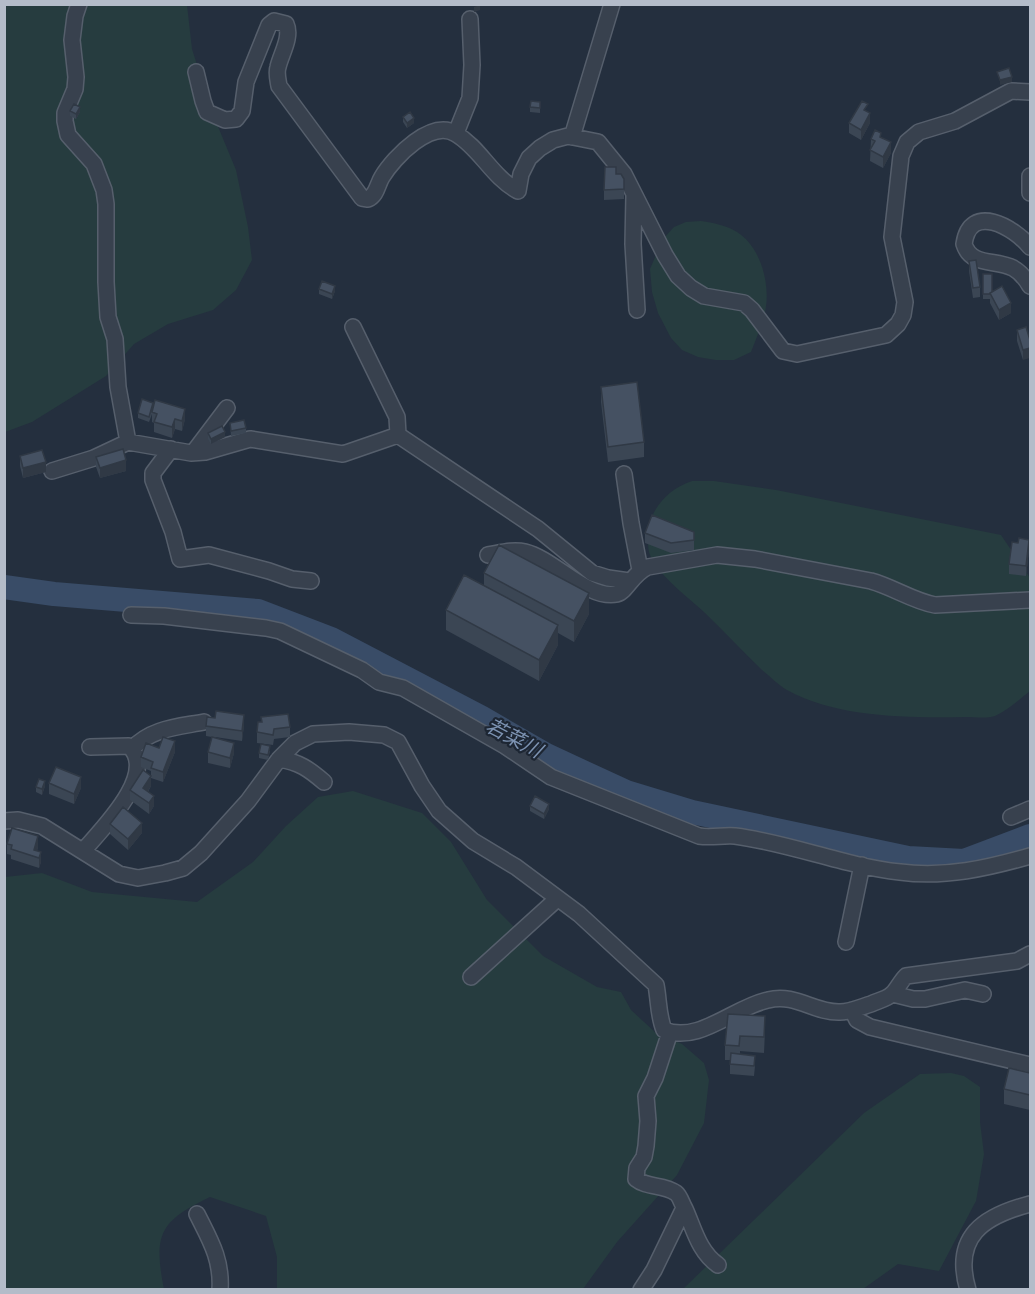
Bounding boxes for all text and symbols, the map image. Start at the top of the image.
water label: 若菜川 [482,712,548,763]

